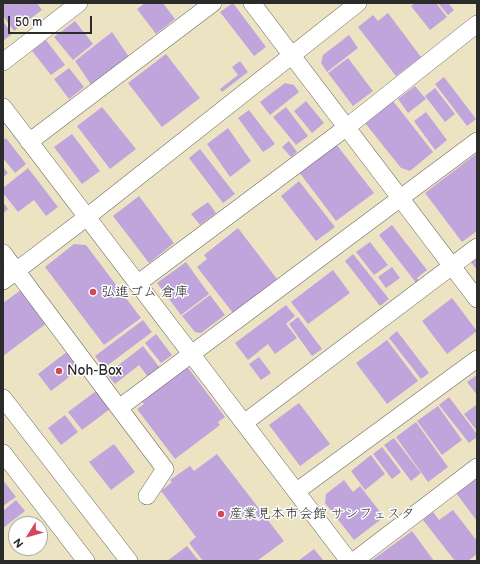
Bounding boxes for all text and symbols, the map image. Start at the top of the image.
scale bar [10,8,94,34]
text: 50 m [15,15,42,30]
place label: 弘進ゴム 倉庫 [101,284,189,300]
marker: 弘進ゴム 倉庫 [88,287,98,297]
place label: Noh-Box [67,363,122,379]
marker: Noh-Box [54,366,64,376]
place label: 産業見本市会館 サンフェスタ [229,506,415,522]
marker: 産業見本市会館 サンフェスタ [216,509,226,519]
north arrow [8,516,48,556]
text: N [11,536,26,550]

